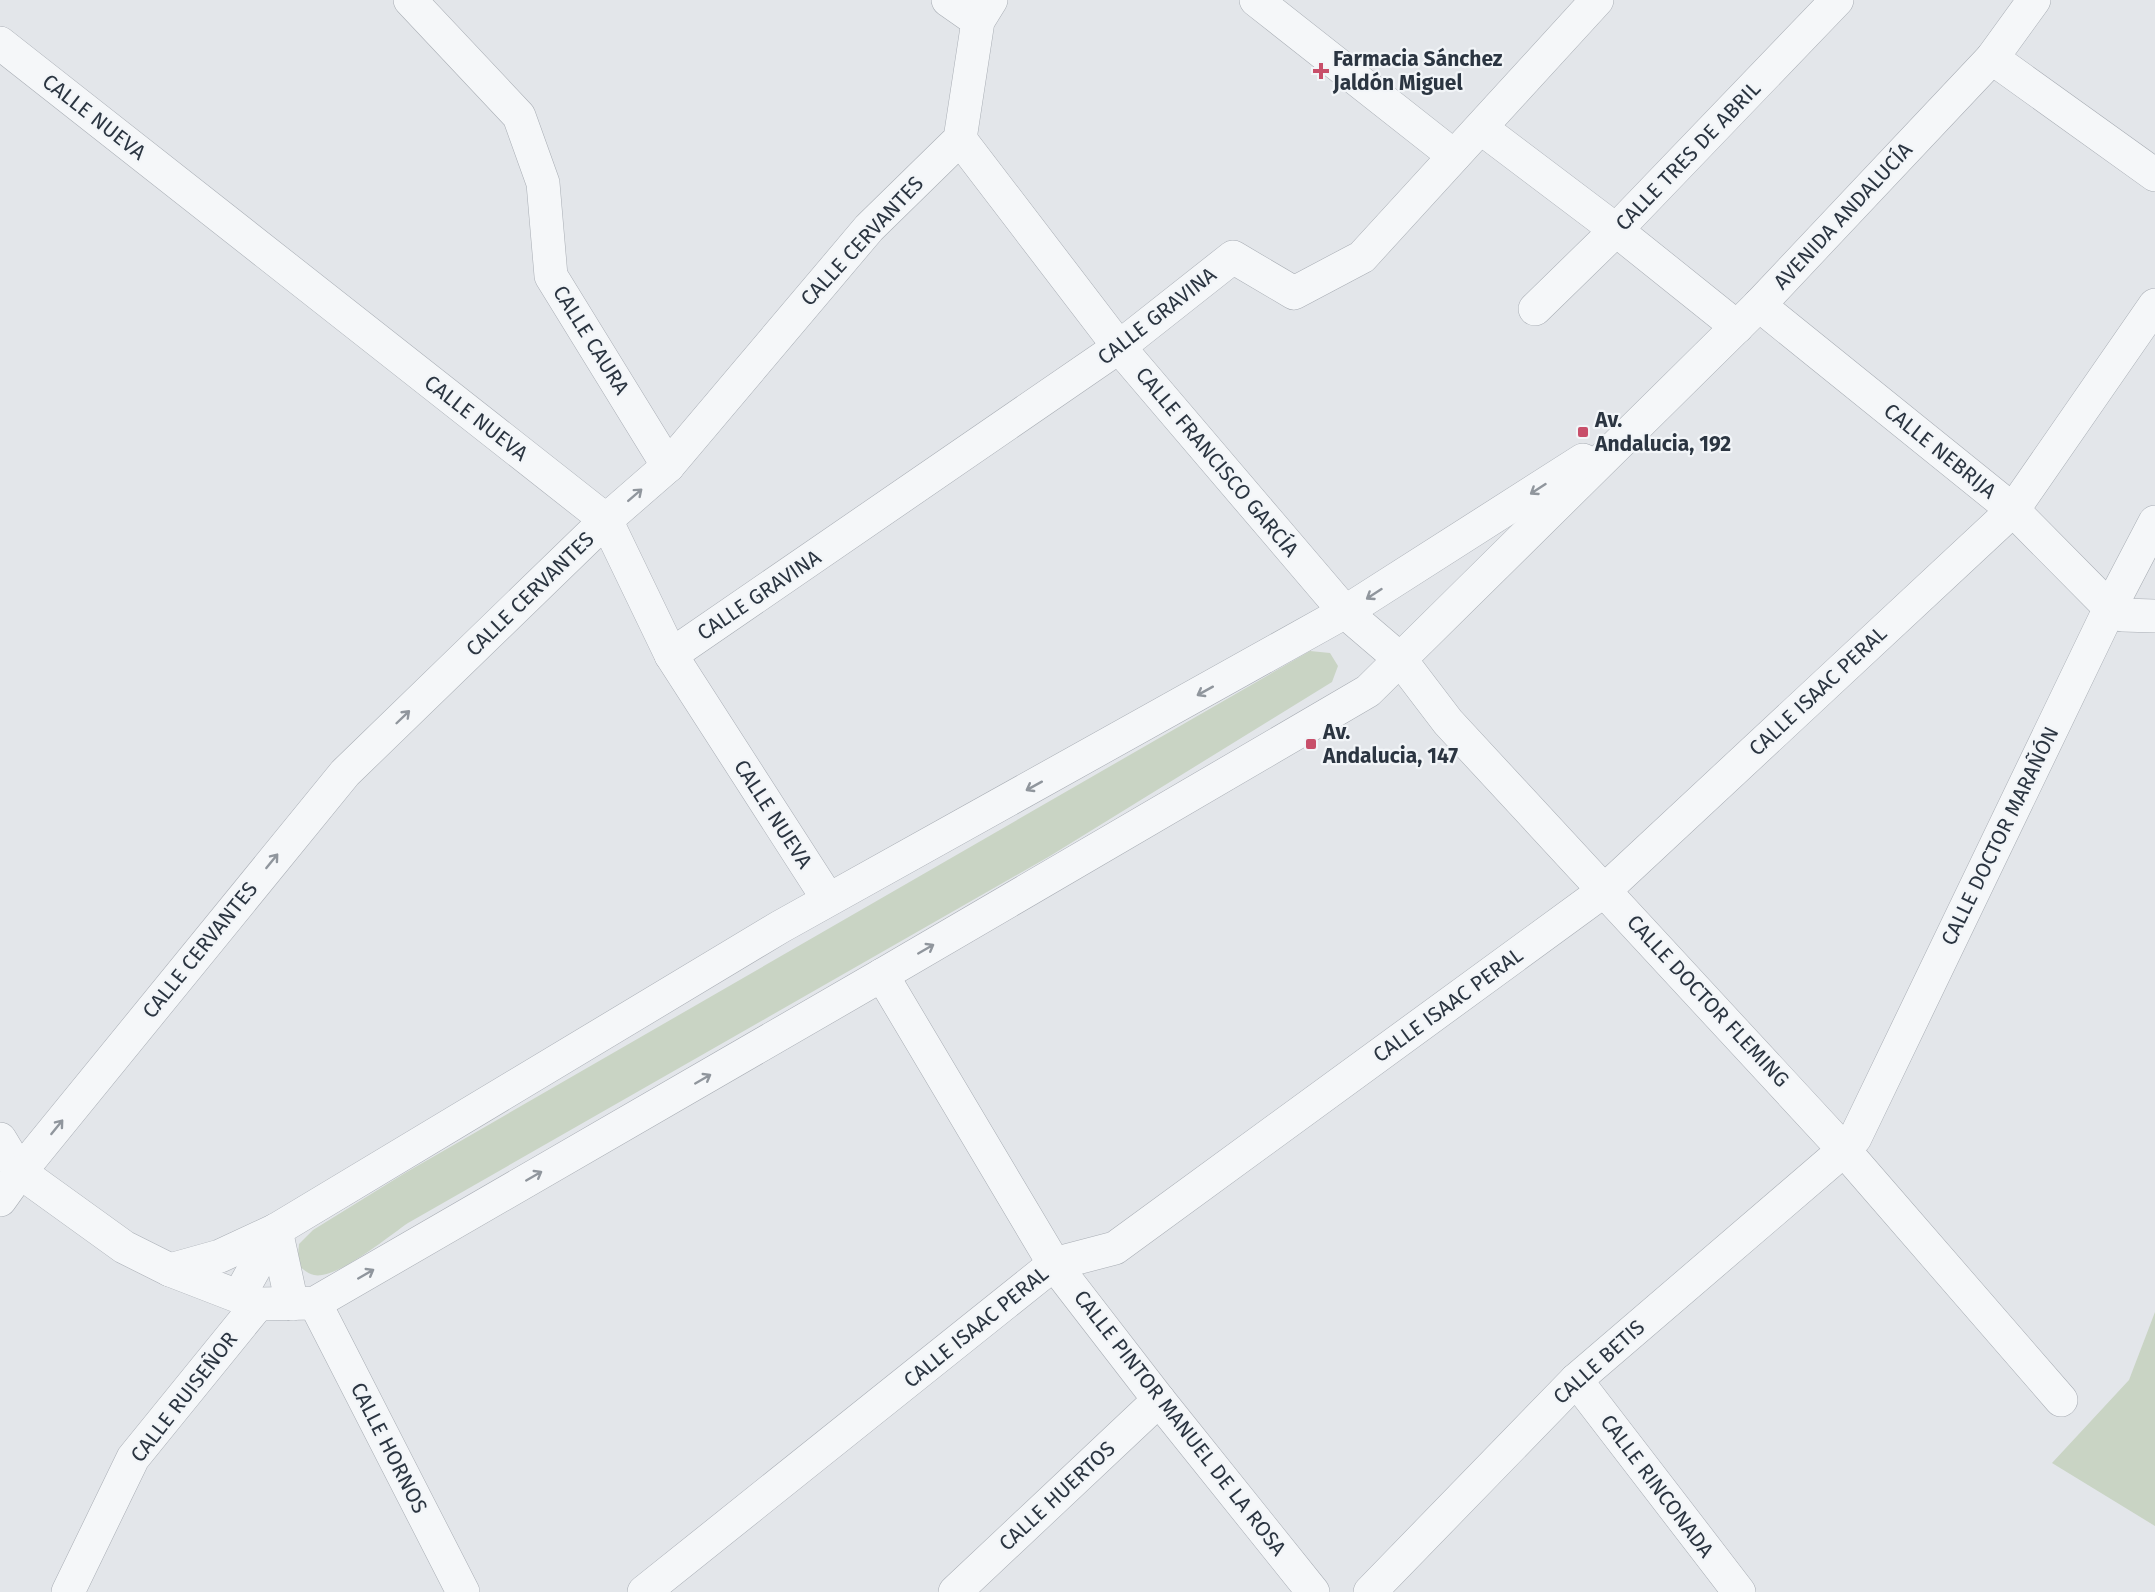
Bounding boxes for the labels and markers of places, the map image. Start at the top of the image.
place label: Farmacia Sánchez Jaldón Miguel [1332,46,1503,96]
marker: Farmacia Sánchez Jaldón Miguel [1314,64,1328,78]
place label: Av. Andalucia, 192 [1594,407,1731,457]
marker: Av. Andalucia, 192 [1576,425,1590,439]
place label: Av. Andalucia, 147 [1322,719,1458,769]
marker: Av. Andalucia, 147 [1304,737,1318,751]

